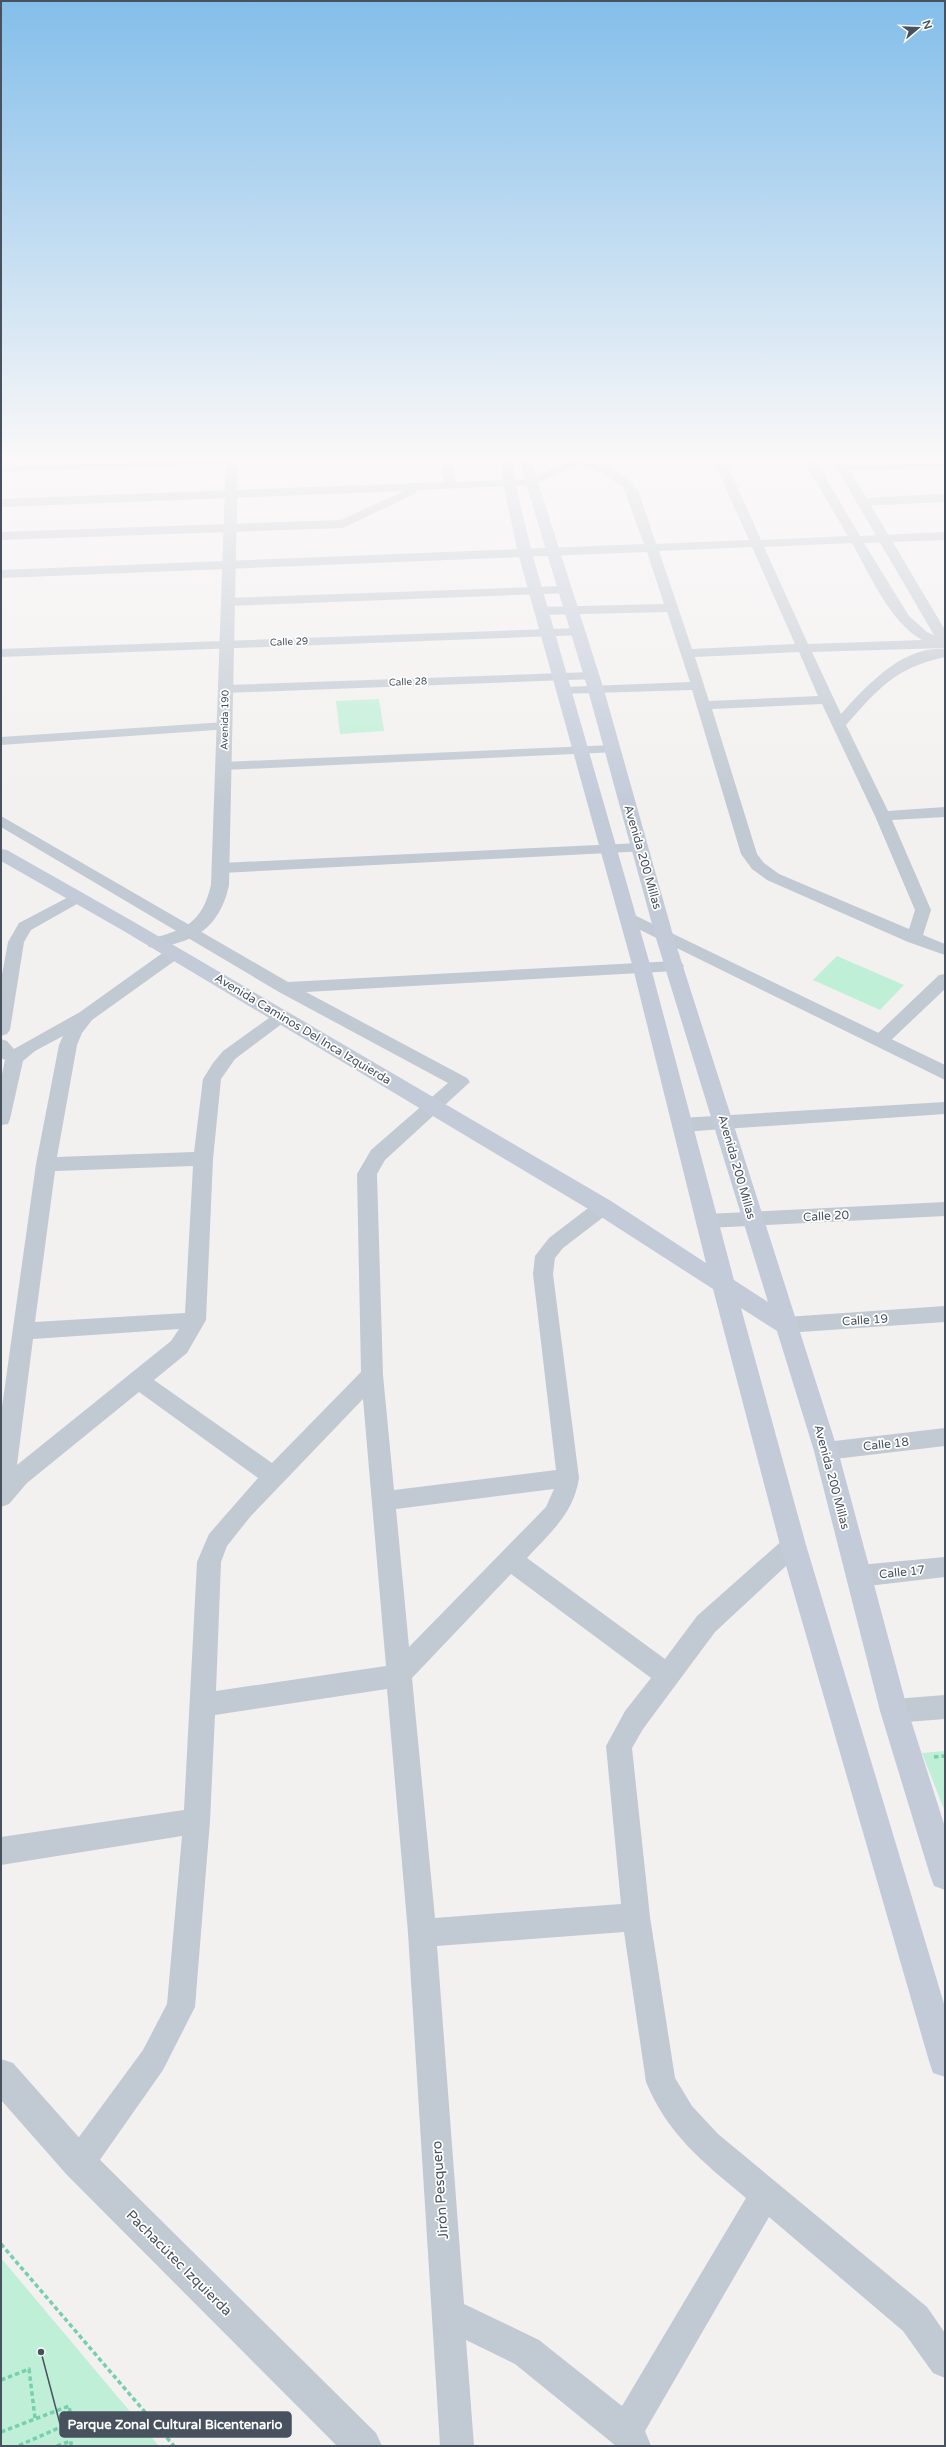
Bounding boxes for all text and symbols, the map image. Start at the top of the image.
north arrow [898,8,938,48]
text: N [919,19,935,31]
street label: Calle 29 [270,635,308,649]
street label: Calle 28 [389,675,427,689]
street label: Avenida 190 [218,690,232,750]
street label: Avenida 200 Millas [621,803,665,911]
street label: Avenida Caminos Del Inca Izquierda [212,971,394,1087]
street label: Avenida 200 Millas [715,1113,759,1221]
street label: Calle 20 [803,1208,850,1224]
street label: Calle 19 [842,1311,888,1329]
street label: Avenida 200 Millas [811,1423,853,1531]
street label: Calle 18 [862,1435,910,1453]
street label: Calle 17 [878,1563,926,1581]
street label: Jirón Pesquero [428,2140,452,2240]
street label: Pachacútec Izquierda [123,2207,235,2319]
callout: Parque Zonal Cultural Bicentenario [60,2412,291,2437]
text: Parque Zonal Cultural Bicentenario [68,2417,283,2433]

